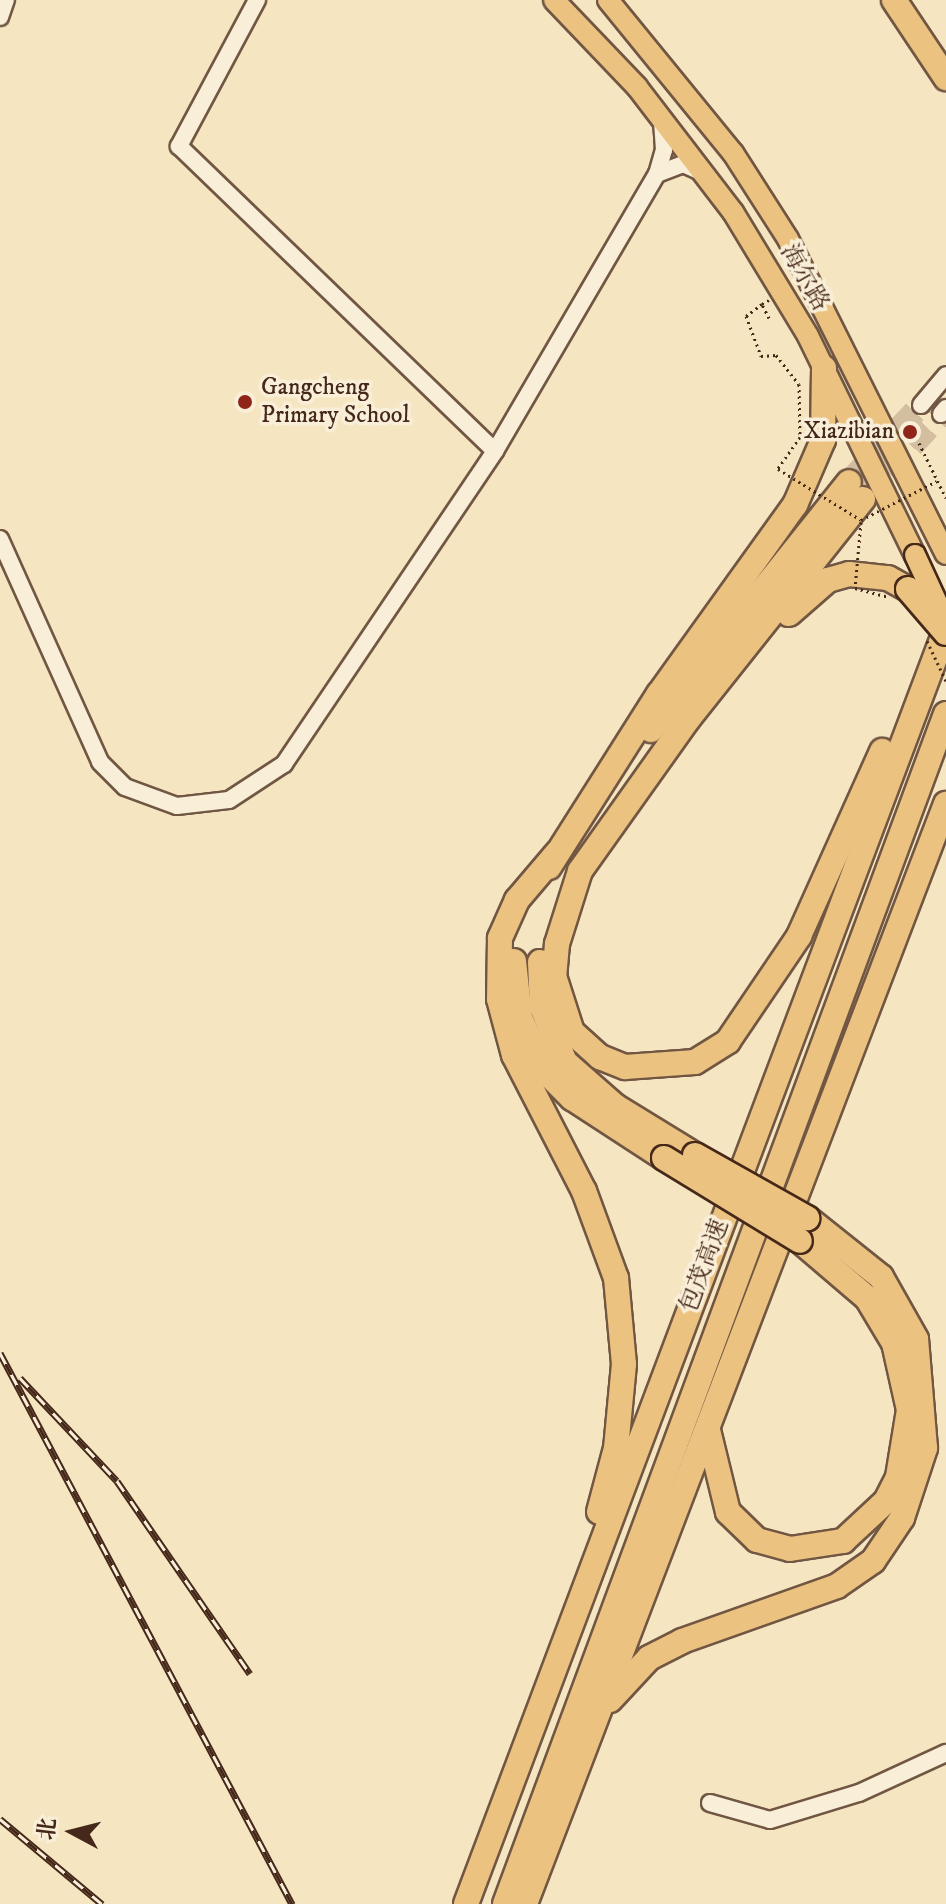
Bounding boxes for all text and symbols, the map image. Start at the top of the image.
street label: 海尔路 [774,240,834,316]
place label: Gangcheng Primary School [261,374,410,430]
marker: Gangcheng Primary School [236,393,254,411]
place label: Xiazibian [803,418,894,446]
marker: Xiazibian [901,423,919,441]
street label: 包茂高速 [675,1216,735,1316]
north arrow [32,1792,112,1872]
text: 北 [33,1816,62,1842]

